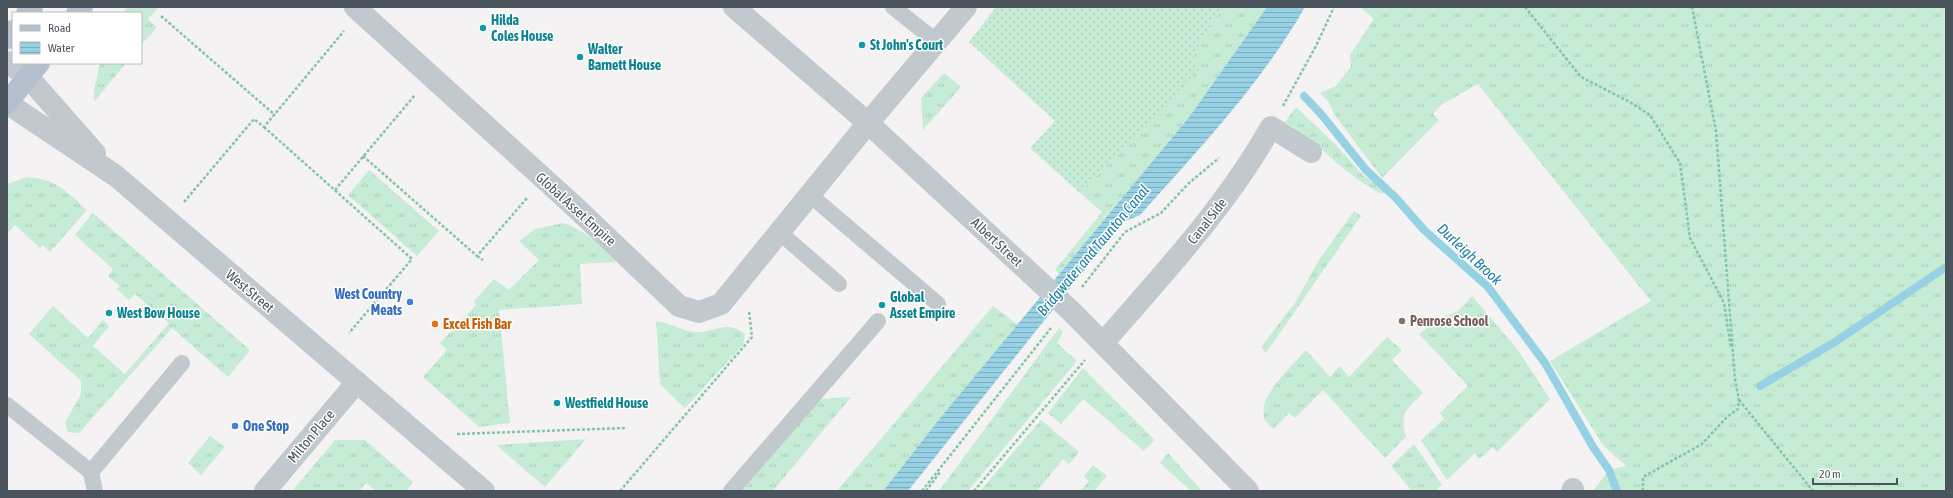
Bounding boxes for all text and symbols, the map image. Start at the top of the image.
legend [12,12,142,64]
place label: Hilda Coles House [491,12,553,44]
text: Road [48,21,71,35]
marker: Hilda Coles House [478,23,488,33]
place label: St John's Court [870,37,943,53]
marker: St John's Court [857,40,867,50]
text: Water [48,41,75,55]
place label: Walter Barnett House [587,41,661,73]
marker: Walter Barnett House [575,52,585,62]
street label: Global Asset Empire [533,169,619,249]
water label: Bridgwater and Taunton Canal [1033,181,1153,319]
street label: Canal Side [1184,195,1230,247]
street label: Albert Street [968,214,1026,270]
water label: Durleigh Brook [1434,220,1506,289]
street label: West Street [223,266,277,316]
place label: West Country Meats [334,286,402,318]
place label: Global Asset Empire [889,289,955,321]
marker: West Country Meats [405,297,415,307]
marker: Global Asset Empire [877,300,887,310]
place label: West Bow House [116,305,200,321]
marker: West Bow House [104,308,114,318]
place label: Penrose School [1410,313,1489,329]
place label: Excel Fish Bar [443,316,512,332]
marker: Penrose School [1397,316,1407,326]
marker: Excel Fish Bar [430,319,440,329]
place label: Westfield House [564,395,648,411]
marker: Westfield House [552,398,562,408]
street label: Milton Place [284,406,338,466]
place label: One Stop [243,418,290,434]
marker: One Stop [230,421,240,431]
scale bar [1813,460,1897,486]
text: 20 m [1819,467,1841,481]

